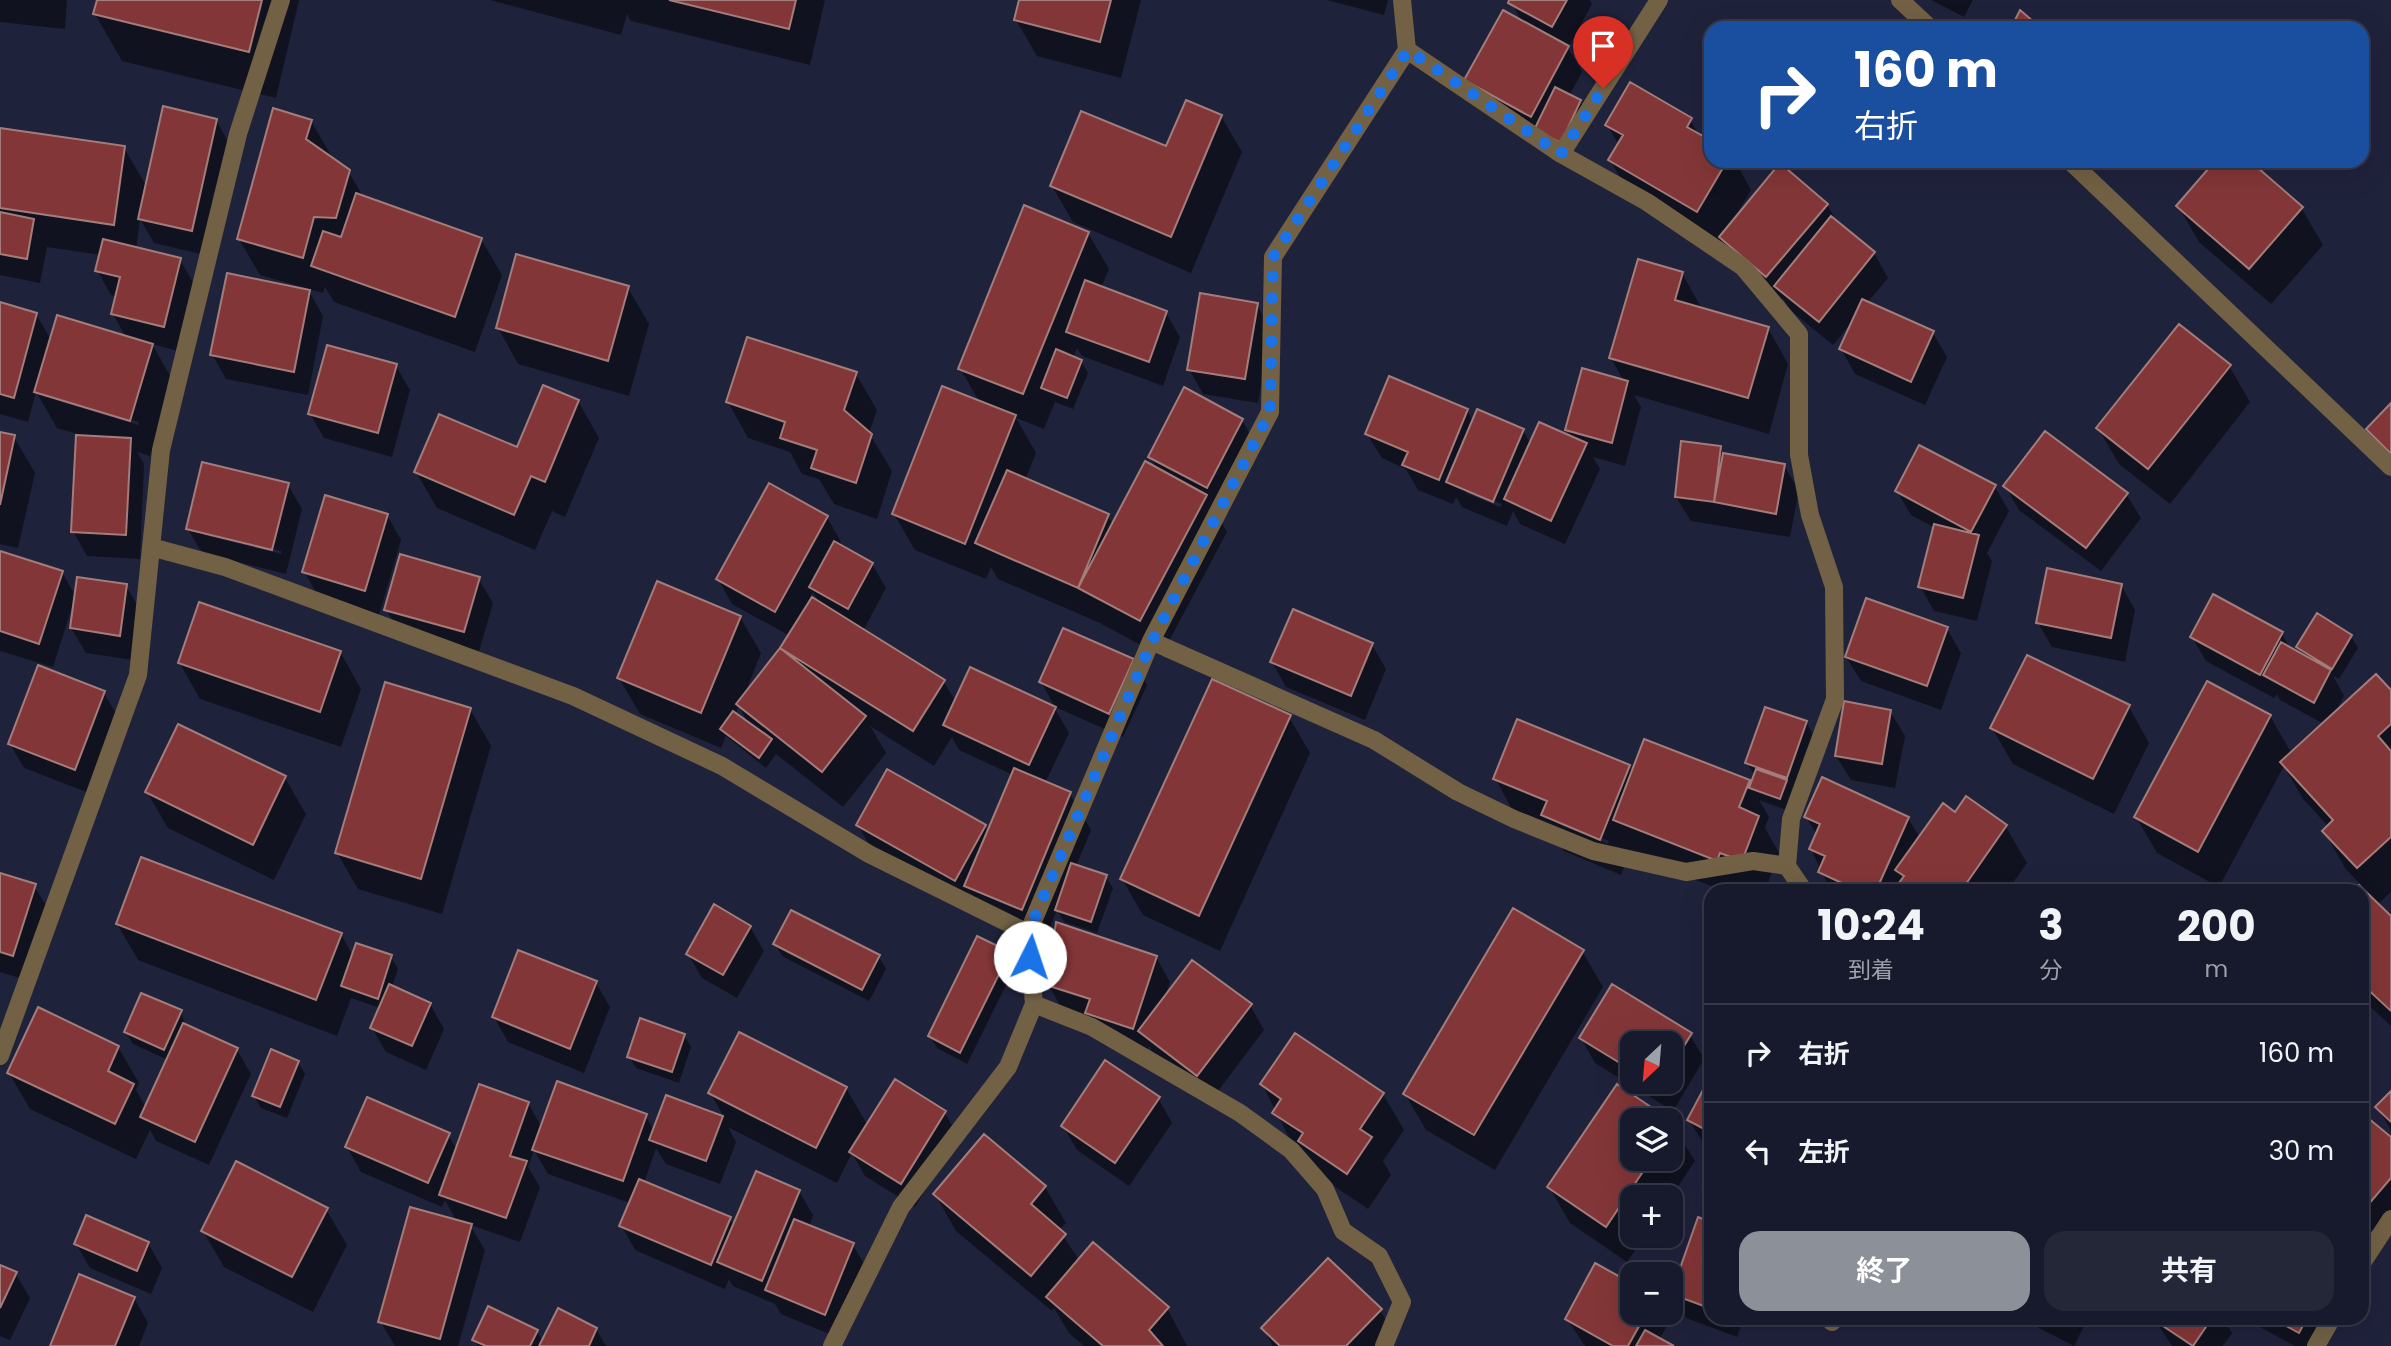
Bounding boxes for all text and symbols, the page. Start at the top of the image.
pin [1573,16,1633,88]
icon: arrive [1584,27,1622,65]
text: 160 m [1854,36,1998,104]
icon: right [1739,49,1830,140]
text: 右折 [1854,103,1918,148]
text: 10:24 [1817,896,1925,955]
text: 3 [2038,896,2064,955]
text: 200 [2177,897,2256,956]
position arrow [993,920,1067,994]
text: m [2204,953,2228,985]
text: 到着 [1848,954,1894,986]
text: 分 [2039,954,2062,986]
north arrow [1620,1031,1684,1094]
map controls [1620,1031,1683,1325]
icon: right [1739,1034,1777,1072]
text: 160 m [2259,1035,2334,1071]
text: 右折 [1798,1036,1850,1072]
button: layers [1620,1108,1683,1171]
icon: left [1739,1132,1777,1170]
text: 30 m [2269,1133,2334,1169]
text: 左折 [1798,1134,1850,1170]
button: + [1620,1185,1683,1248]
button: 終了 [1739,1231,2030,1311]
button: 共有 [2044,1231,2334,1311]
button: − [1620,1262,1683,1325]

